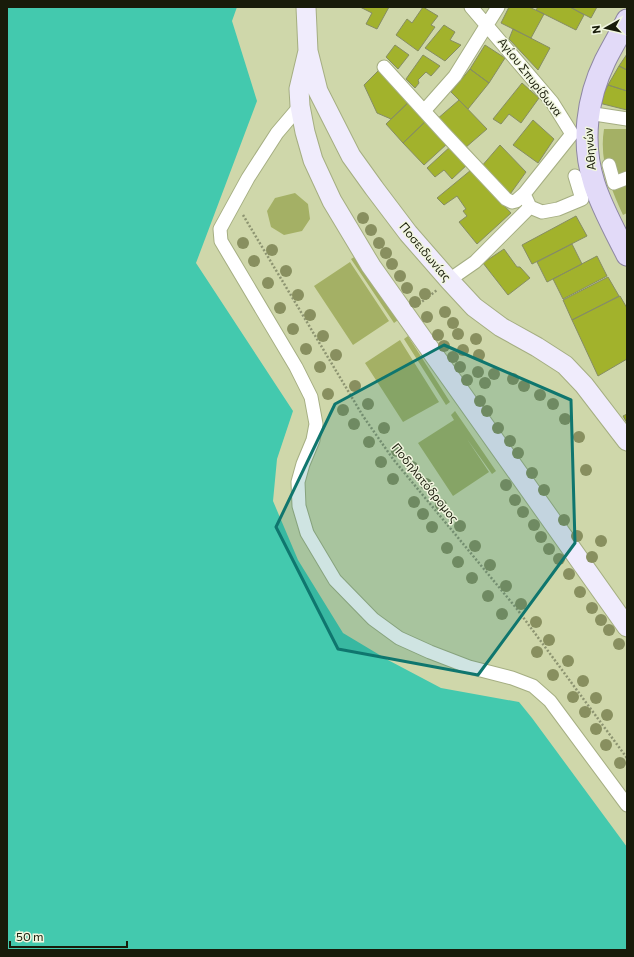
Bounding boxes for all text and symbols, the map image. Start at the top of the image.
north arrow [586,8,626,48]
text: N [589,24,603,34]
street label: Αγίου Σπυρίδωνα [496,34,566,119]
street label: Αθηνών [580,127,598,171]
street label: Ποσειδωνίας [397,219,454,284]
street label: Ποδηλατόδρομος [389,440,462,525]
scale bar [10,923,127,949]
text: 50 m [16,929,44,943]

